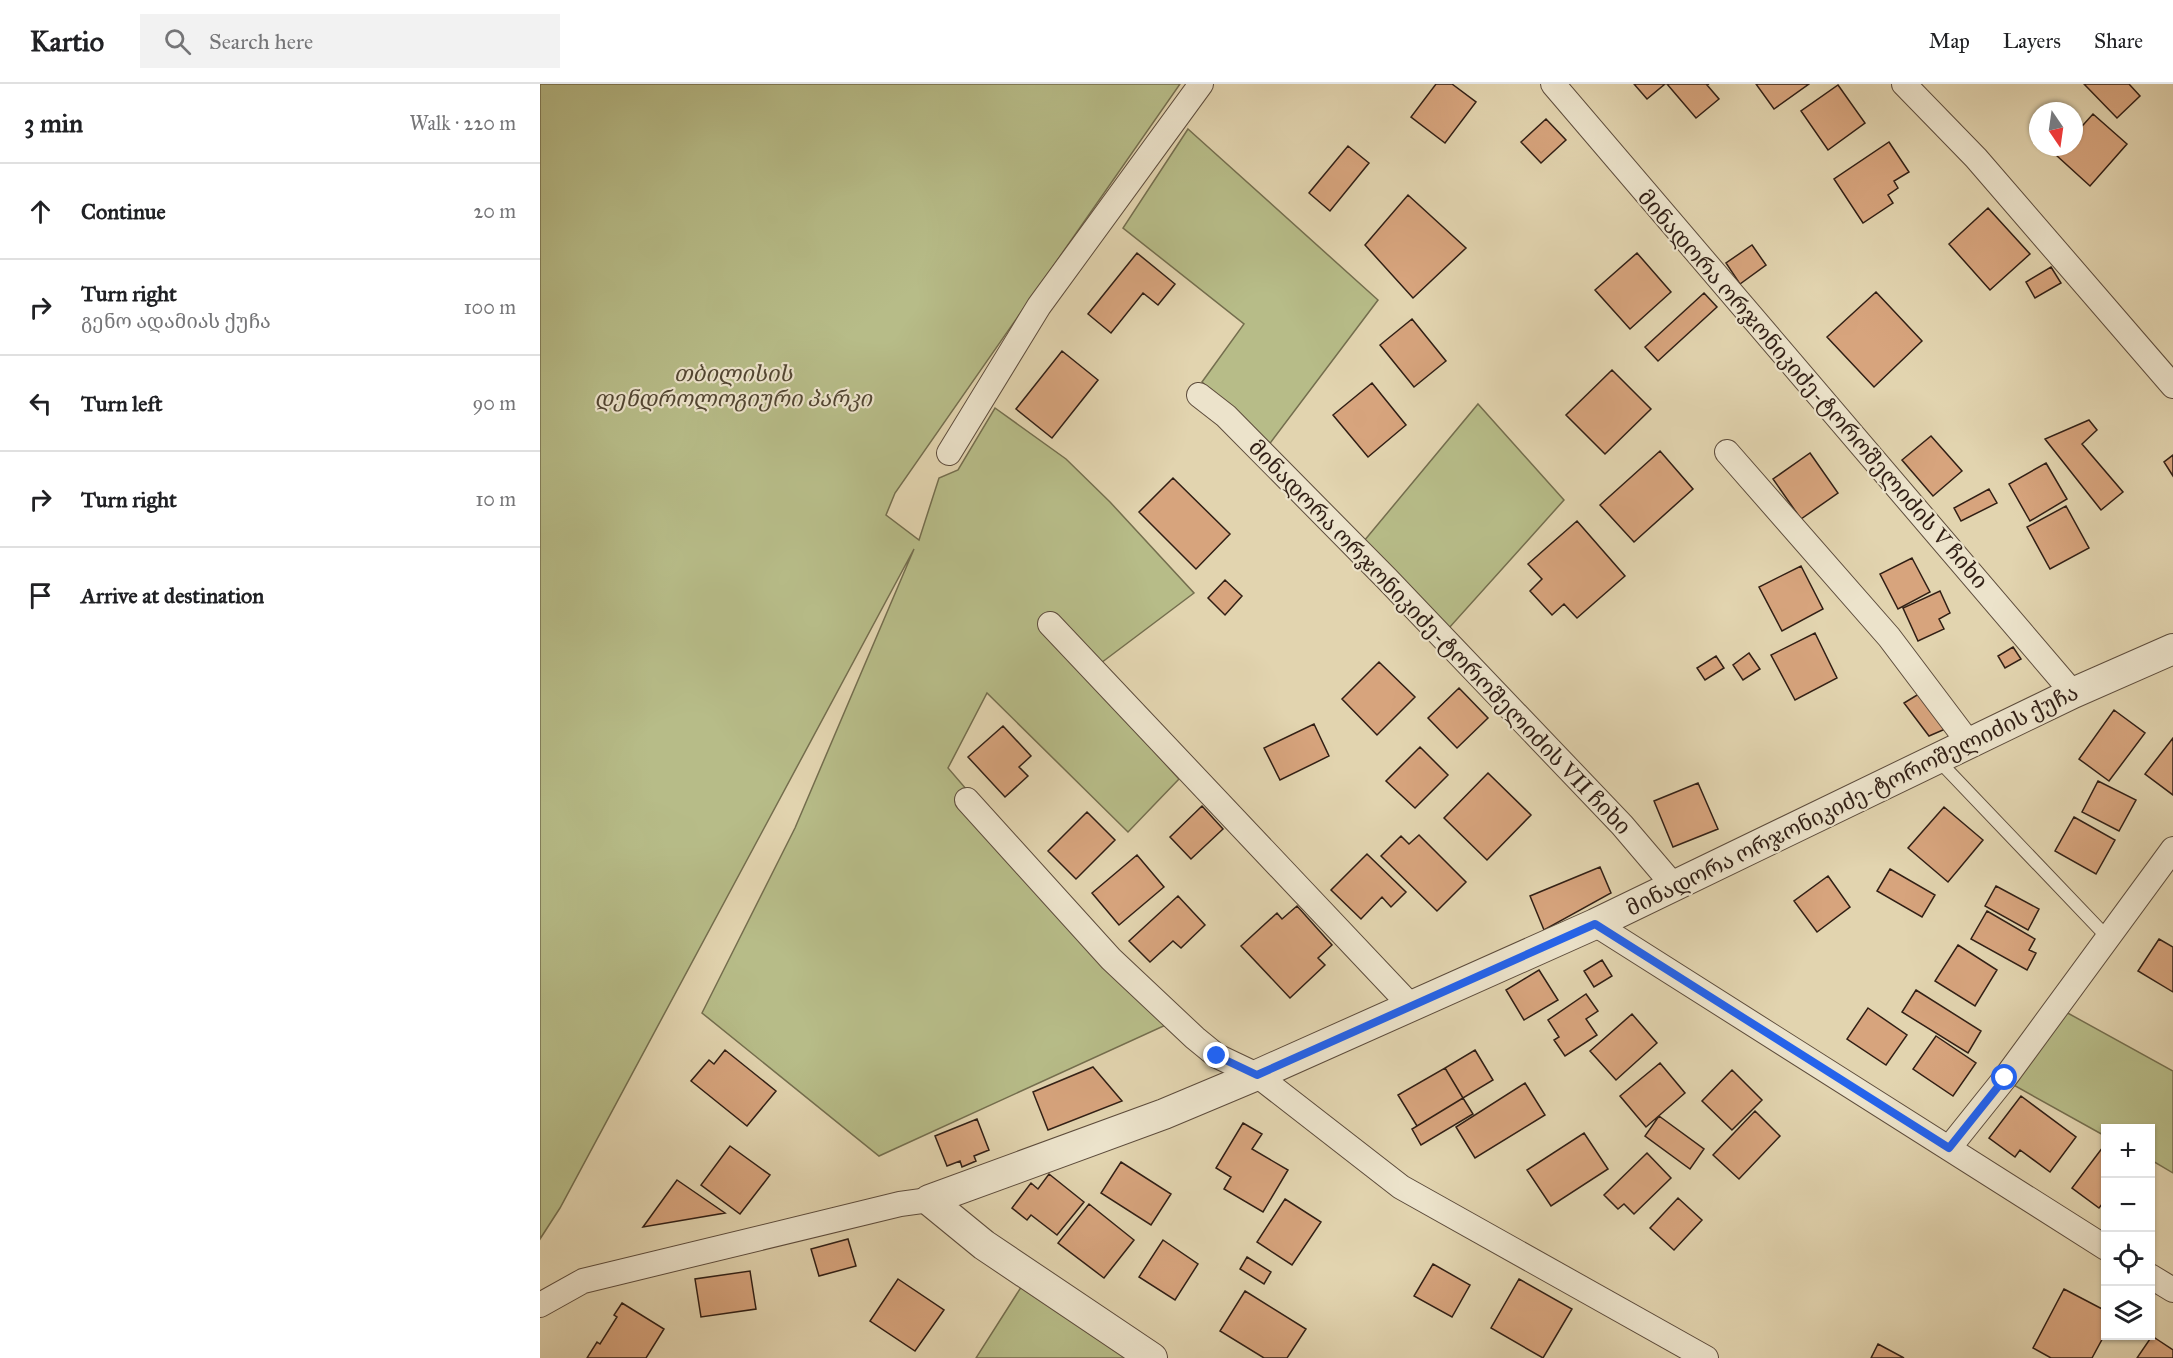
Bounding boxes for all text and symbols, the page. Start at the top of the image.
search box [140,14,560,68]
text: Kartio [30,24,104,59]
icon: search [161,25,194,58]
text: Search here [209,28,313,55]
text: Map [1929,28,1970,54]
text: Layers [2003,28,2061,54]
text: Share [2094,28,2143,54]
north arrow [2029,102,2083,156]
text: 3 min [24,107,83,139]
text: Walk · 220 m [409,111,516,135]
street label: მინადორა ორჯონიკიძე-ტოროშელიძის V ჩიხი [1632,184,1994,594]
icon: ahead [24,195,57,228]
text: Continue [81,198,166,225]
text: 20 m [473,199,516,223]
text: Turn right [81,280,177,307]
icon: right [24,291,57,324]
text: 100 m [464,295,516,319]
text: გენო ადამიას ქუჩა [81,309,271,333]
park label: თბილისის დენდროლოგიური პარკი [594,360,873,412]
icon: left [24,387,57,420]
text: Turn left [81,390,163,417]
text: 90 m [473,391,516,415]
street label: მინადორა ორჯონიკიძე-ტოროშელიძის VII ჩიხი [1243,434,1637,840]
icon: right [24,483,57,516]
text: Turn right [81,486,177,513]
text: 10 m [475,487,516,511]
icon: arrive [24,579,57,612]
text: Arrive at destination [81,582,264,609]
street label: მინადორა ორჯონიკიძე-ტოროშელიძის ქუჩა [1621,678,2083,922]
route end [1203,1042,1229,1068]
route start [1991,1064,2017,1090]
map controls [2101,1124,2155,1340]
button: + [2101,1124,2155,1178]
button: − [2101,1178,2155,1232]
button: locate [2101,1232,2155,1286]
button: layers [2101,1286,2155,1340]

